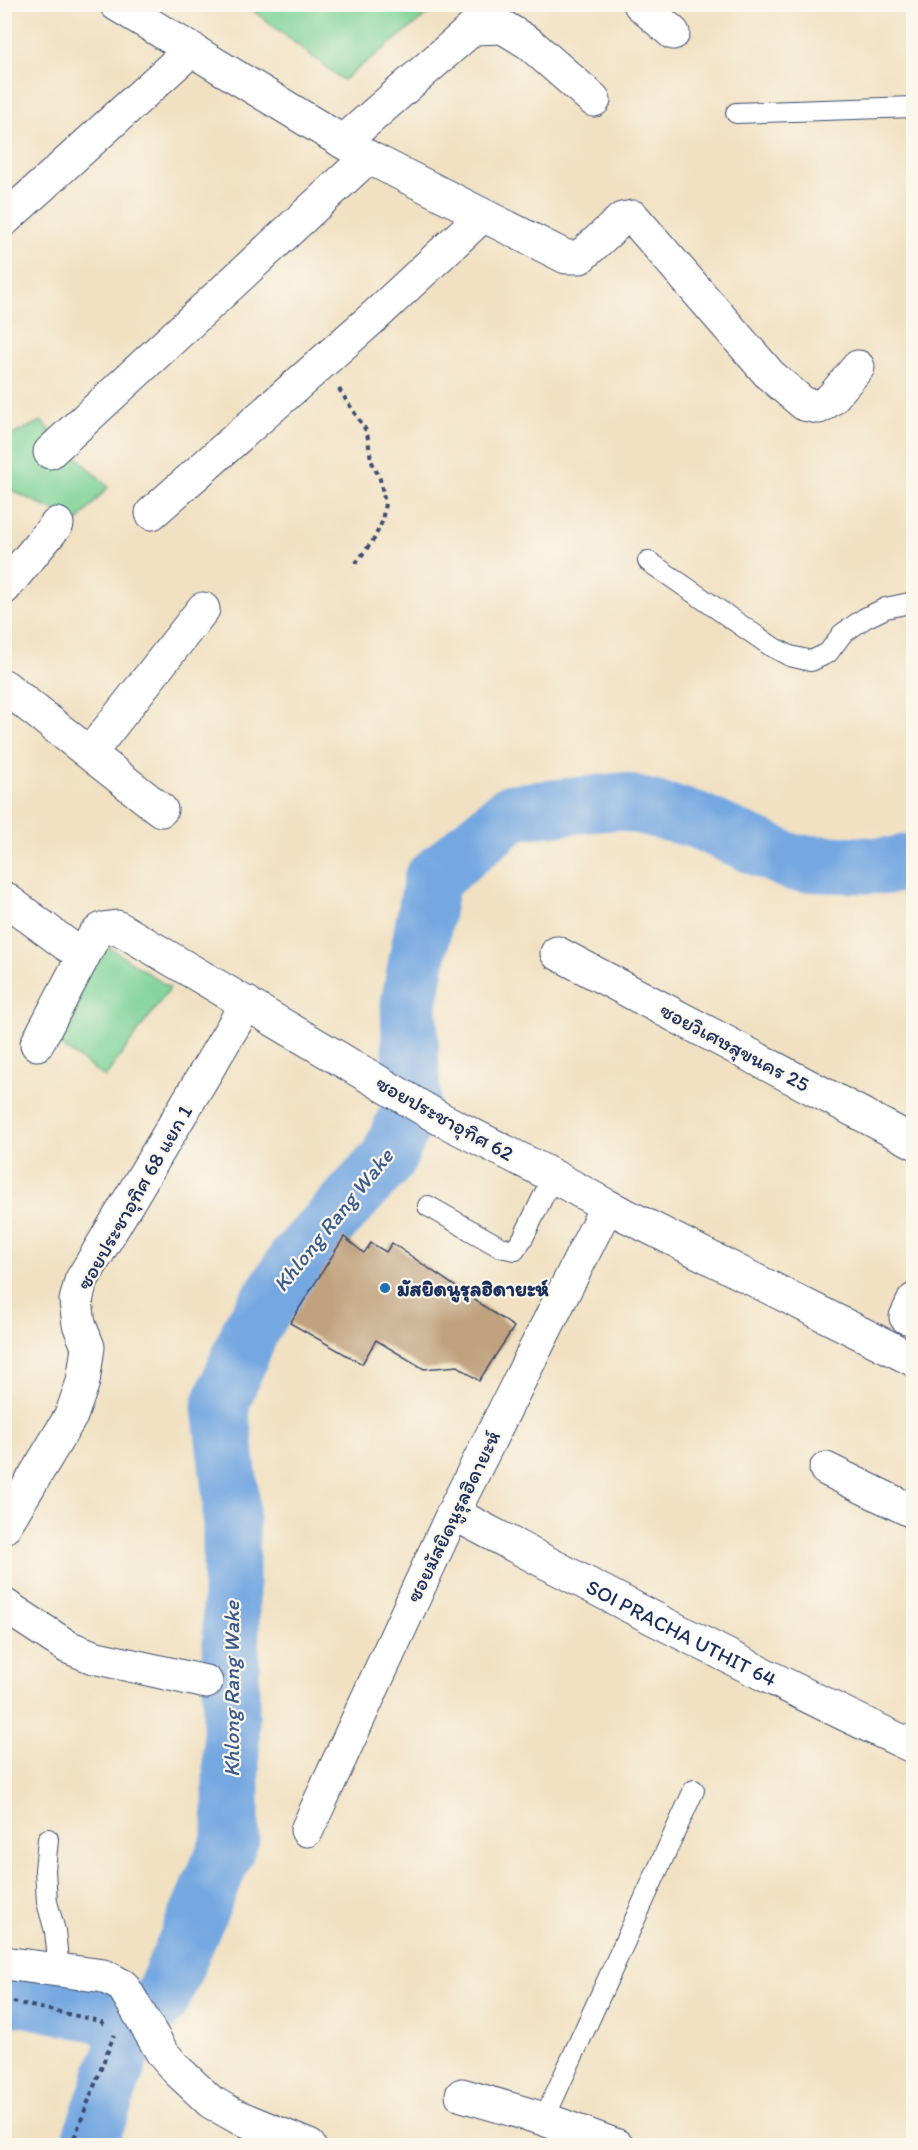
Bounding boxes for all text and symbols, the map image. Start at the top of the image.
street label: ซอยวิเศษสุขนคร 25 [656,997,814,1098]
street label: ซอยประชาอุทิศ 62 [371,1070,518,1167]
street label: ซอยประชาอุทิศ 68 แยก 1 [71,1100,198,1294]
water label: Khlong Rang Wake [267,1142,400,1297]
place label: มัสยิดนูรุลฮิดายะห์ [397,1276,549,1303]
marker: มัสยิดนูรุลฮิดายะห์ [378,1281,392,1295]
street label: ซอยมัสยิดนูรุลฮิดายะห์ [401,1426,507,1607]
street label: SOI PRACHA UTHIT 64 [582,1573,781,1691]
water label: Khlong Rang Wake [218,1599,245,1777]

